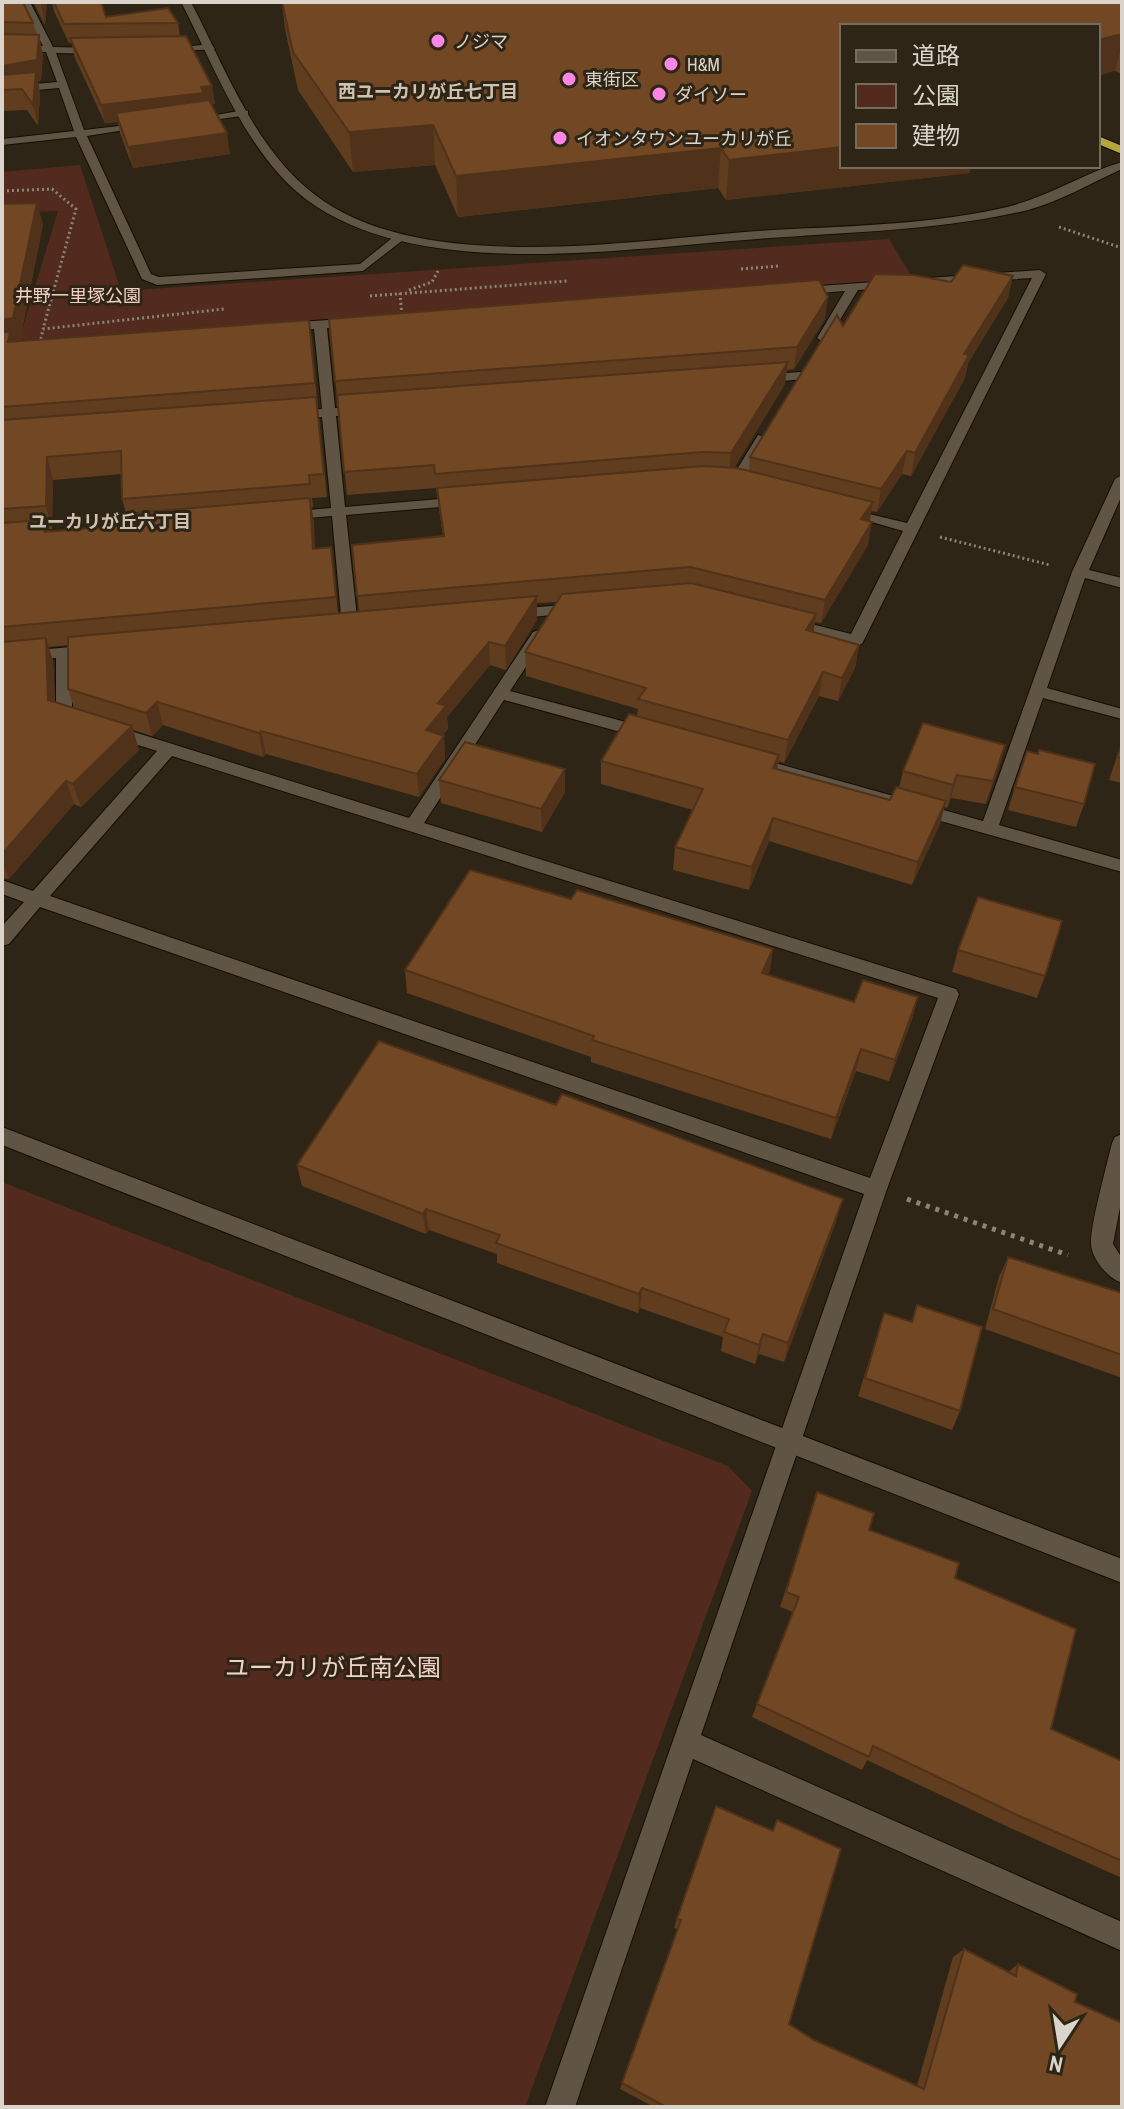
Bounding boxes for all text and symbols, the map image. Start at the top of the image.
legend [840,24,1100,168]
place label: ノジマ [454,29,508,54]
marker: ノジマ [429,32,447,50]
text: 道路 [912,39,960,71]
place label: H&M [687,52,720,77]
marker: H&M [662,55,680,73]
place label: 東街区 [585,67,639,92]
marker: 東街区 [560,70,578,88]
district label: 西ユーカリが丘七丁目 [338,79,518,104]
text: 公園 [912,79,960,111]
place label: ダイソー [675,82,747,107]
marker: ダイソー [650,85,668,103]
text: 建物 [912,119,960,151]
place label: イオンタウンユーカリが丘 [576,126,792,151]
marker: イオンタウンユーカリが丘 [551,129,569,147]
park label: 井野一里塚公園 [15,283,141,308]
district label: ユーカリが丘六丁目 [29,509,191,534]
park label: ユーカリが丘南公園 [225,1651,441,1683]
north arrow [1020,2005,1100,2085]
text: N [1046,2049,1065,2081]

